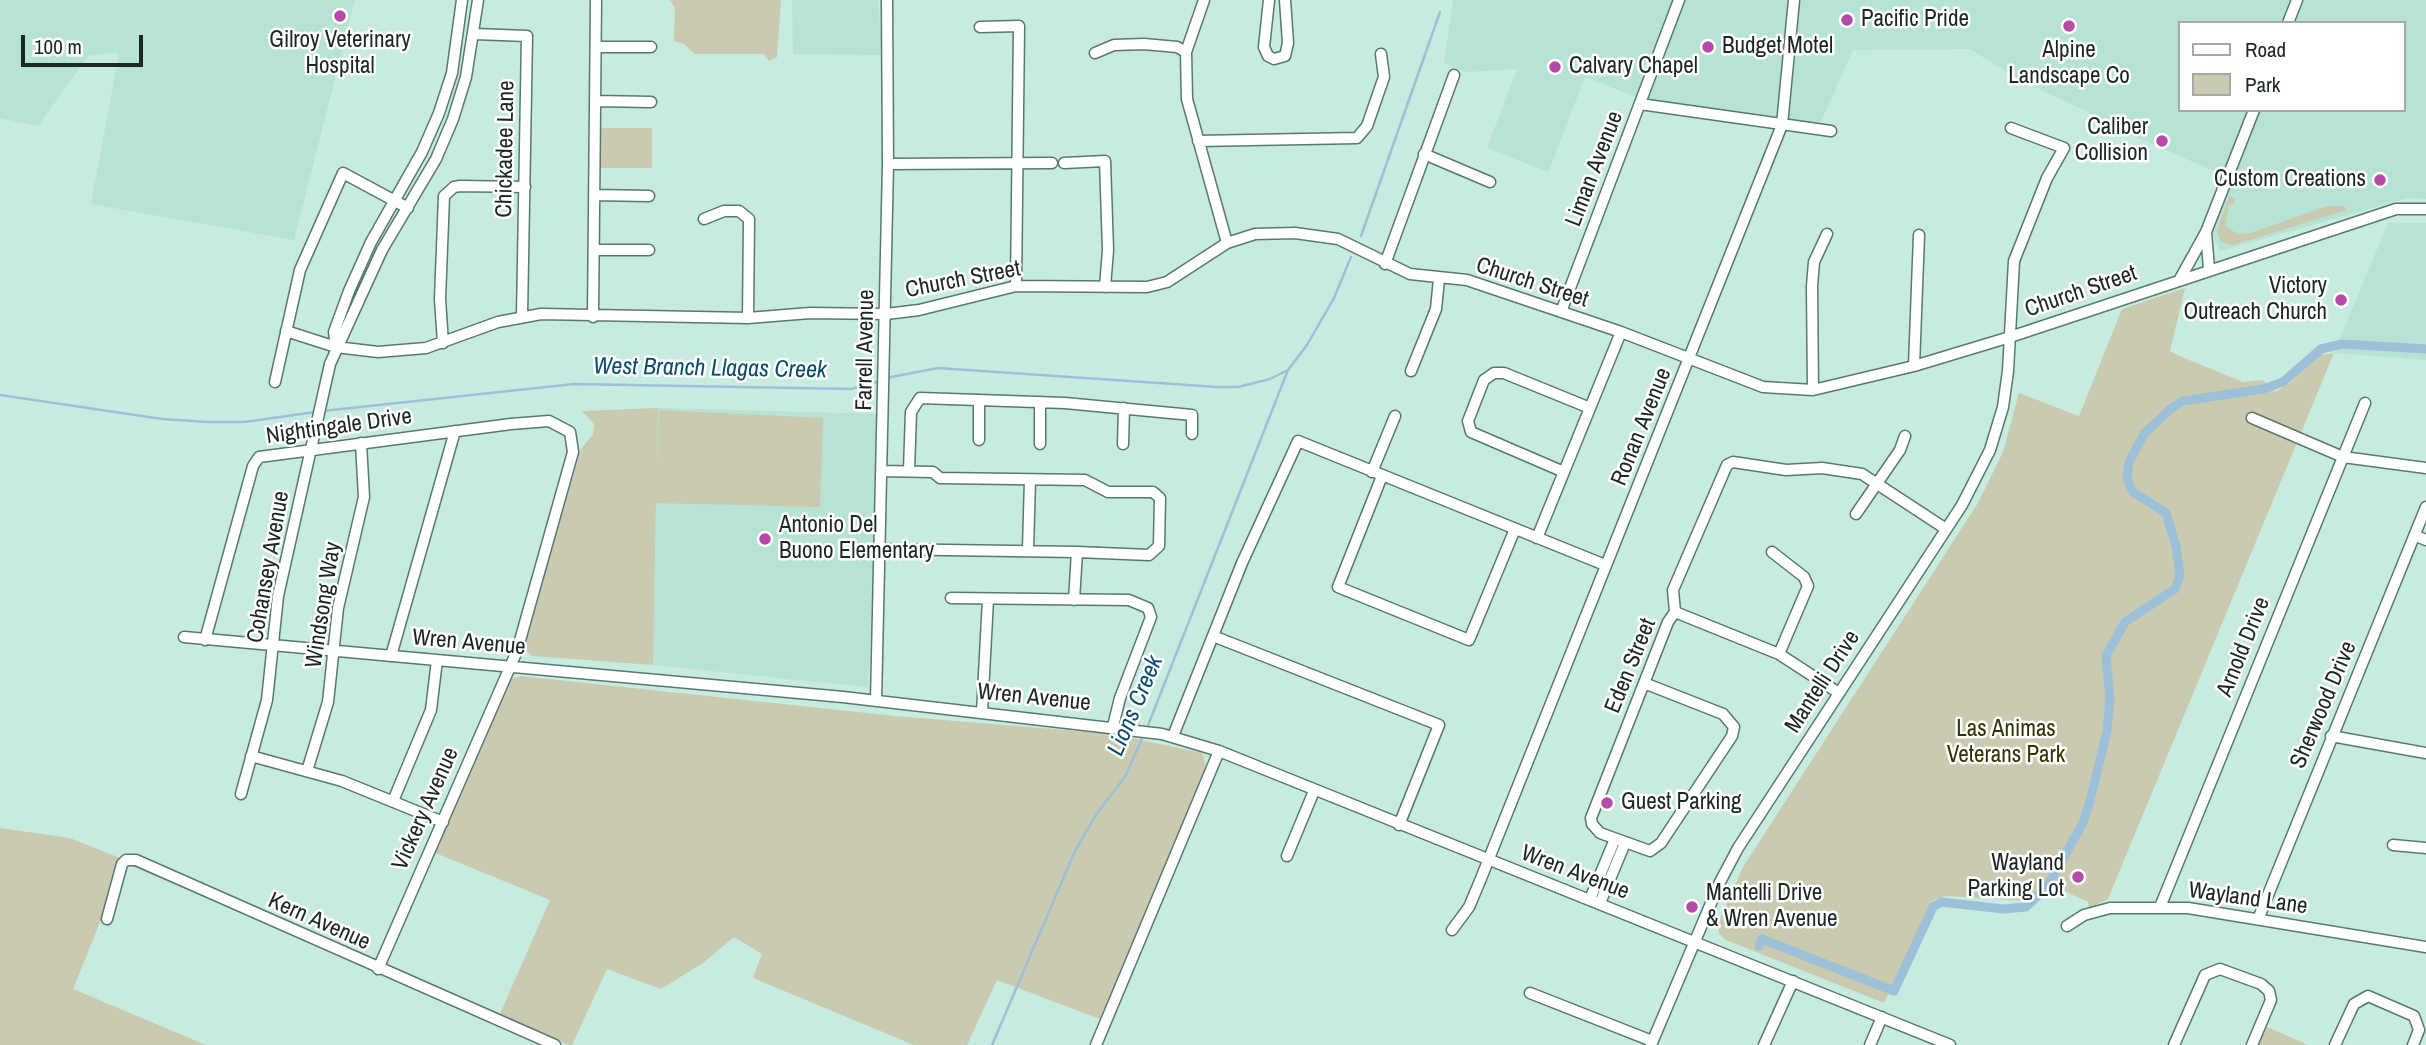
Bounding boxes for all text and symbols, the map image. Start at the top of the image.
place label: Pacific Pride [1861,6,1969,34]
marker: Gilroy Veterinary Hospital [332,8,348,24]
marker: Pacific Pride [1839,12,1855,28]
marker: Alpine Landscape Co [2061,18,2077,34]
scale bar [24,21,147,65]
legend [2178,21,2405,112]
place label: Gilroy Veterinary Hospital [269,27,411,81]
text: 100 m [34,32,82,61]
place label: Budget Motel [1722,33,1833,61]
text: Road [2245,35,2286,64]
place label: Alpine Landscape Co [2008,37,2130,91]
marker: Budget Motel [1700,39,1716,55]
place label: Calvary Chapel [1569,53,1698,81]
marker: Calvary Chapel [1547,59,1563,75]
text: Park [2245,70,2280,99]
street label: Chickadee Lane [491,80,521,218]
street label: Liman Avenue [1560,107,1630,231]
place label: Caliber Collision [2075,114,2148,168]
marker: Caliber Collision [2154,133,2170,149]
place label: Custom Creations [2214,166,2366,194]
marker: Custom Creations [2372,172,2388,188]
street label: Church Street [1472,252,1592,314]
street label: Church Street [903,255,1023,305]
street label: Church Street [2021,260,2141,324]
place label: Victory Outreach Church [2183,273,2327,327]
street label: Farrell Avenue [851,289,881,411]
marker: Victory Outreach Church [2333,292,2349,308]
water label: West Branch Llagas Creek [593,353,827,385]
street label: Ronan Avenue [1606,364,1678,490]
street label: Nightingale Drive [264,403,414,451]
street label: Cohansey Avenue [242,489,296,645]
place label: Antonio Del Buono Elementary [779,512,934,566]
marker: Antonio Del Buono Elementary [757,531,773,547]
street label: Windsong Way [300,540,348,670]
street label: Arnold Drive [2212,593,2276,701]
street label: Eden Street [1600,615,1662,717]
street label: Wren Avenue [411,624,527,662]
street label: Mantelli Drive [1780,626,1866,738]
street label: Sherwood Drive [2285,637,2363,773]
water label: Lions Creek [1102,652,1170,760]
street label: Wren Avenue [976,678,1092,718]
park label: Las Animas Veterans Park [1947,716,2065,770]
street label: Vickery Avenue [387,743,465,875]
place label: Guest Parking [1621,789,1742,817]
marker: Guest Parking [1599,795,1615,811]
street label: Wren Avenue [1517,840,1633,906]
place label: Wayland Parking Lot [1968,850,2064,904]
marker: Wayland Parking Lot [2070,869,2086,885]
street label: Wayland Lane [2187,877,2309,921]
place label: Mantelli Drive & Wren Avenue [1706,880,1837,934]
street label: Kern Avenue [264,887,374,957]
marker: Mantelli Drive & Wren Avenue [1684,899,1700,915]

